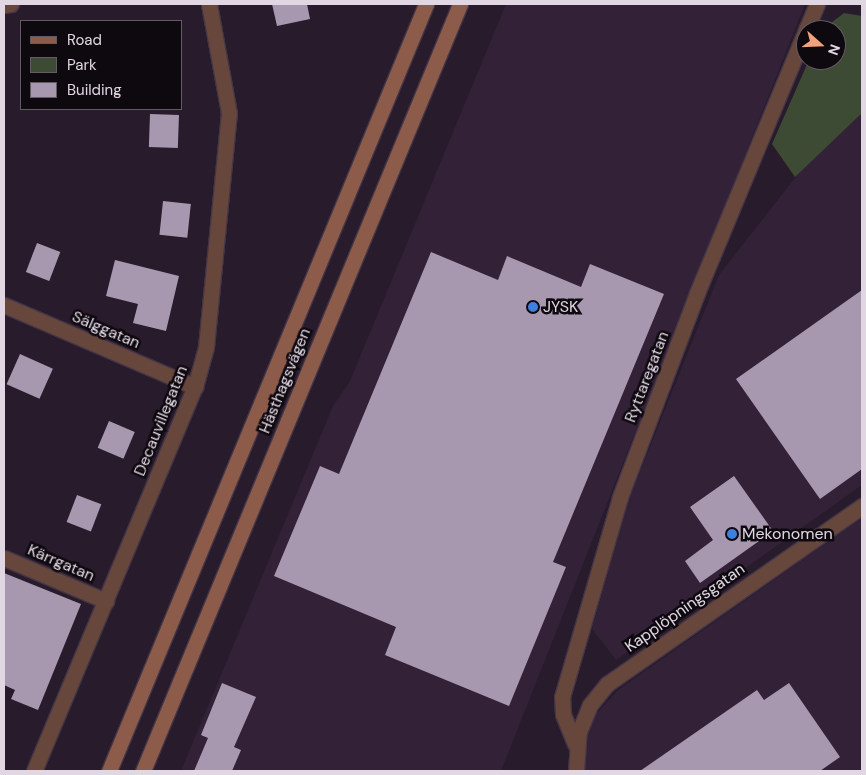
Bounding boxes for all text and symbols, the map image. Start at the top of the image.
legend [20,20,182,110]
north arrow [796,20,846,70]
text: Road [67,30,102,50]
text: N [824,42,844,58]
text: Park [67,55,97,75]
text: Building [67,80,122,100]
place label: JYSK [543,297,578,317]
marker: JYSK [527,301,539,313]
street label: Sälggatan [69,307,143,353]
street label: Hästhagsvägen [255,326,315,436]
street label: Ryttaregatan [621,329,673,425]
street label: Decauvillegatan [130,363,192,479]
place label: Mekonomen [742,524,833,544]
marker: Mekonomen [726,528,738,540]
street label: Kärrgatan [25,540,97,586]
street label: Kapplöpningsgatan [622,560,748,656]

